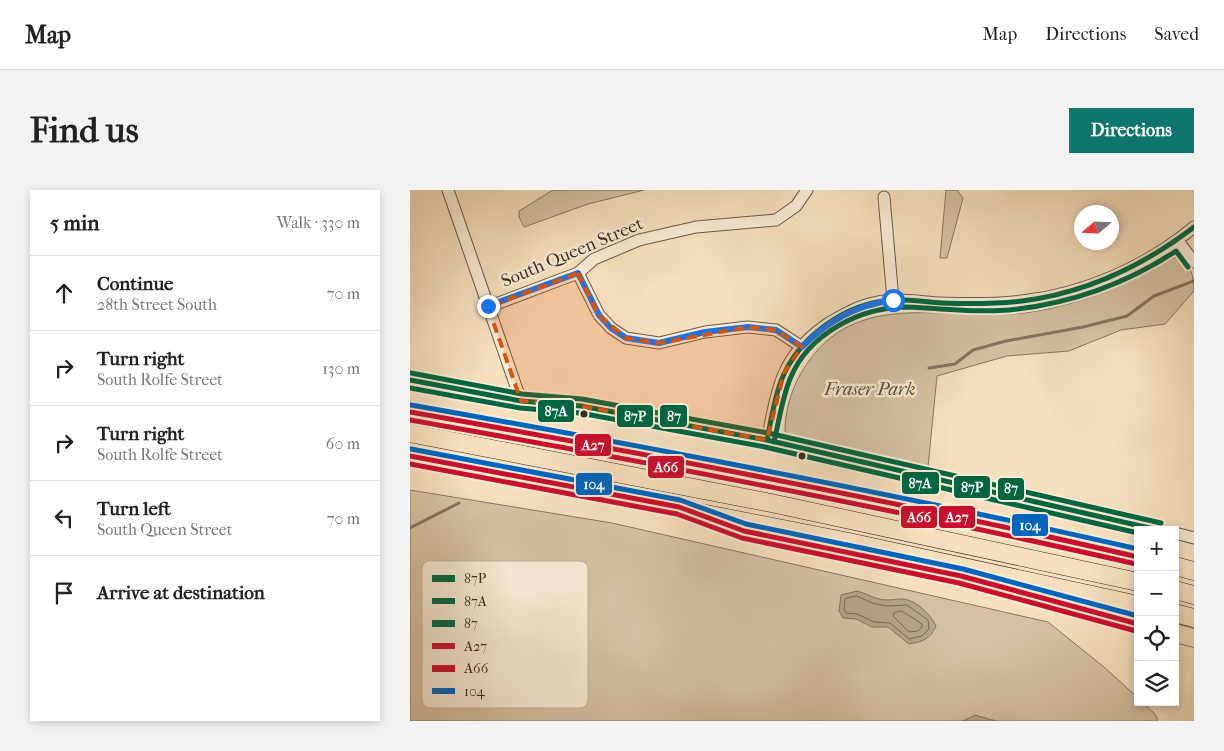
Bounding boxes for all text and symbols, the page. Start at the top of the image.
text: Map [25,21,71,49]
text: Map [983,24,1017,45]
text: Directions [1045,24,1126,45]
text: Saved [1154,24,1199,45]
button: Directions [1069,108,1194,153]
text: Find us [30,110,139,151]
north arrow [1074,205,1119,250]
text: 5 min [50,211,99,235]
text: Walk · 330 m [277,213,360,232]
street label: South Queen Street [498,213,647,292]
text: Continue [97,273,173,295]
icon: ahead [50,279,78,307]
text: 70 m [327,284,360,303]
route start [882,289,905,312]
text: 28th Street South [97,295,217,314]
route end [477,295,500,318]
text: Turn right [97,348,184,370]
icon: right [50,354,78,382]
text: 130 m [322,359,360,378]
text: South Rolfe Street [97,370,223,389]
park label: Fraser Park [824,379,915,400]
line badge: 87A [537,399,575,423]
text: 87A [545,403,568,420]
line badge: 87P [616,404,654,428]
line badge: 87 [659,404,688,428]
text: 87P [624,408,647,425]
text: 87 [667,408,681,425]
unlabelled marker [579,409,589,419]
text: Turn right [97,423,184,445]
icon: right [50,429,78,457]
line badge: A27 [574,433,612,457]
text: 60 m [326,434,360,453]
text: A27 [580,437,605,454]
text: South Rolfe Street [97,445,223,464]
unlabelled marker [797,451,807,461]
line badge: A66 [647,455,685,479]
text: A66 [653,459,679,476]
line badge: 87A [901,471,940,495]
line badge: 104 [575,472,613,496]
text: 87A [909,475,932,492]
line badge: 87P [953,475,991,499]
text: 104 [584,476,605,493]
line badge: 87 [997,477,1025,501]
text: 87P [961,479,984,496]
text: 87 [1004,480,1018,497]
text: Turn left [97,498,171,520]
icon: left [50,504,78,532]
line badge: A66 [900,505,938,529]
line badge: A27 [938,505,976,529]
text: 70 m [327,509,360,528]
text: A66 [906,509,932,526]
text: A27 [944,509,969,526]
line badge: 104 [1011,513,1049,537]
text: 104 [1020,517,1041,534]
text: South Queen Street [97,520,232,539]
map controls [1134,526,1179,706]
button: + [1134,526,1179,571]
legend [422,561,588,708]
text: 87P [464,570,487,587]
button: − [1134,571,1179,616]
icon: arrive [50,579,78,607]
text: Arrive at destination [97,582,265,604]
text: 87A [464,593,488,610]
text: 87 [464,615,478,632]
button: locate [1134,616,1179,661]
text: A27 [463,638,487,655]
text: A66 [463,660,489,677]
button: layers [1134,661,1179,706]
text: 104 [464,683,485,700]

